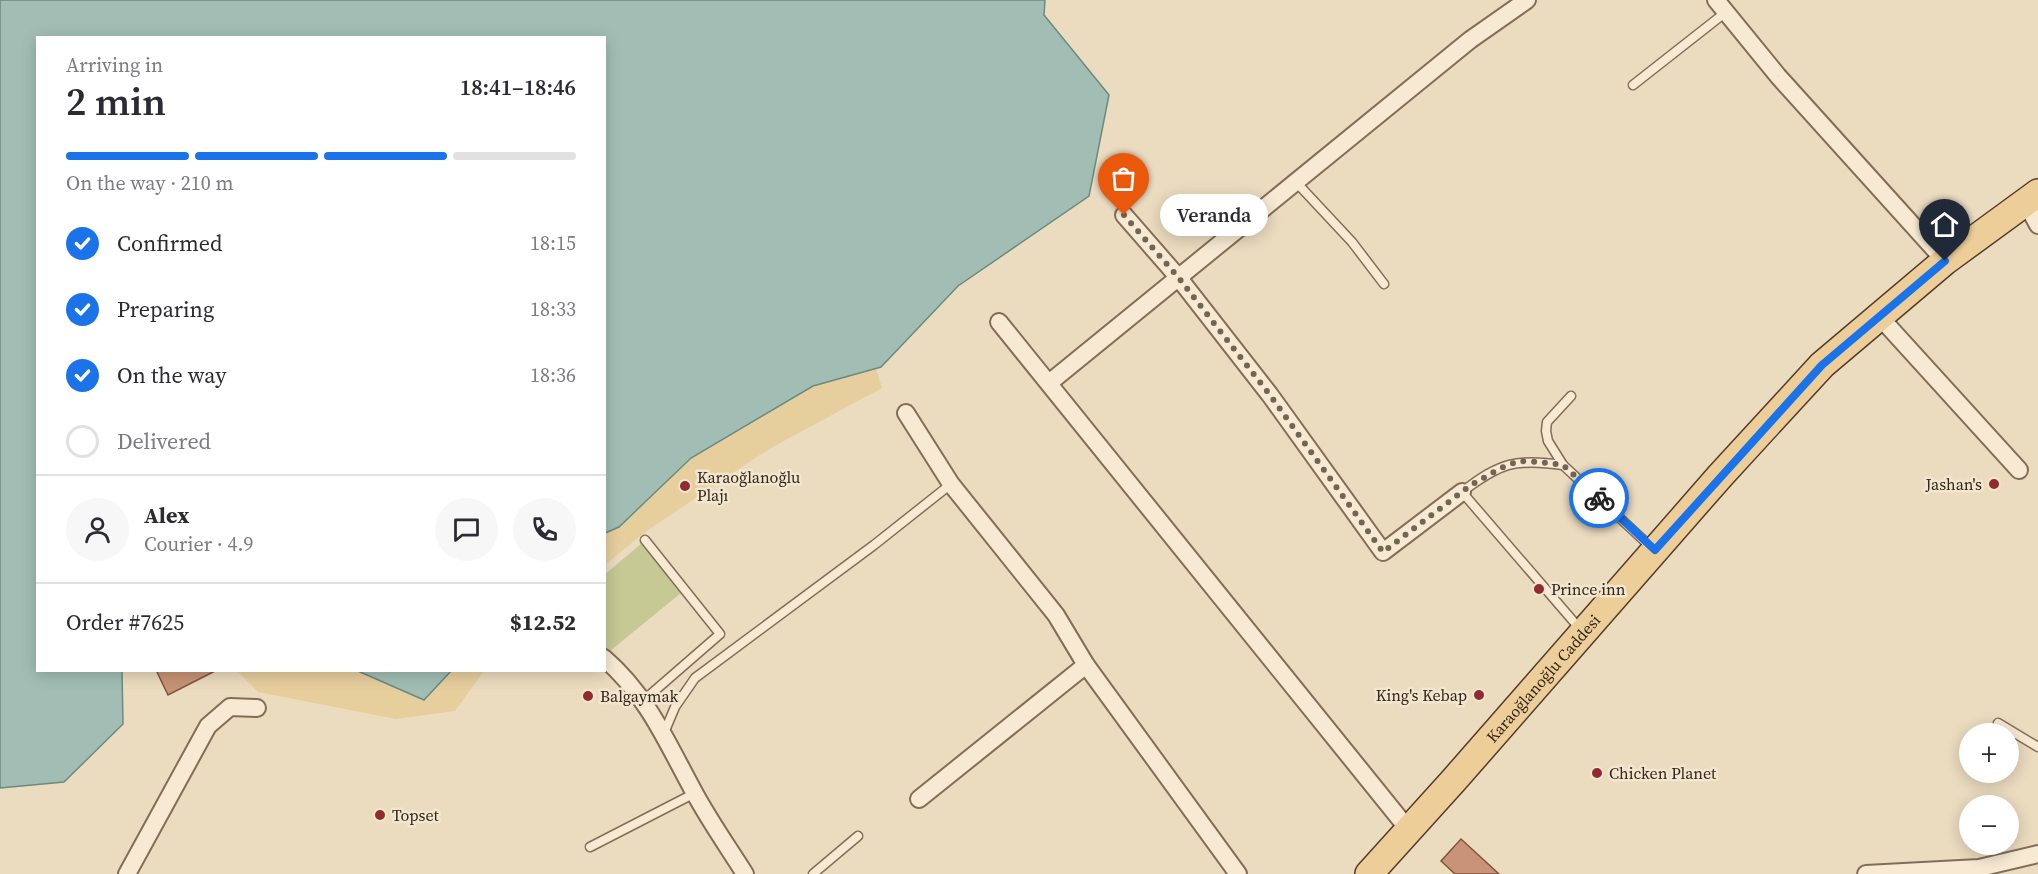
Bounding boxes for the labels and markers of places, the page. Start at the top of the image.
pin [1098,153,1149,215]
callout: Veranda [1160,194,1268,236]
pin [1919,199,1970,261]
place label: Karaoğlanoğlu Plajı [697,466,800,506]
place label: Jashan's [1925,473,1982,495]
marker: Jashan's [1987,477,2001,491]
marker: Karaoğlanoğlu Plajı [678,479,692,493]
place label: Prince inn [1551,578,1626,600]
marker: Prince inn [1532,582,1546,596]
place label: King's Kebap [1376,684,1467,706]
place label: Balgaymak [600,685,679,707]
marker: King's Kebap [1472,688,1486,702]
marker: Balgaymak [581,689,595,703]
place label: Chicken Planet [1609,762,1717,784]
marker: Chicken Planet [1590,766,1604,780]
place label: Topset [392,804,440,826]
marker: Topset [373,808,387,822]

